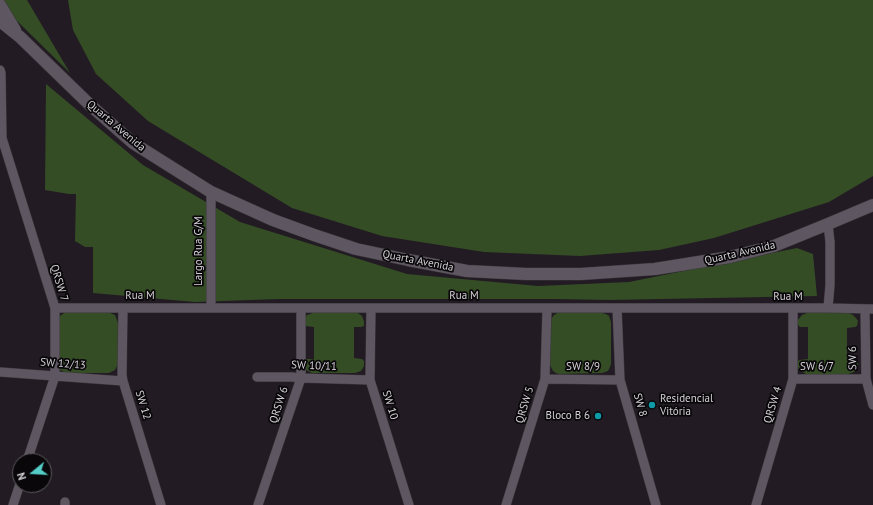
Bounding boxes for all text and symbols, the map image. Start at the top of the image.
street label: Quarta Avenida [84,98,148,154]
street label: Largo Rua G/M [192,216,206,286]
street label: Quarta Avenida [703,238,777,268]
street label: Quarta Avenida [381,248,455,274]
street label: QRSW 7 [47,263,71,303]
street label: Rua M [125,289,155,303]
street label: Rua M [449,289,479,303]
street label: Rua M [773,290,803,304]
street label: SW 6 [846,346,860,370]
street label: SW 12/13 [40,356,86,372]
street label: SW 10/11 [291,359,337,373]
street label: SW 8/9 [566,360,600,374]
street label: SW 6/7 [800,360,834,374]
street label: QRSW 6 [267,385,291,425]
street label: QRSW 5 [513,385,537,425]
street label: QRSW 4 [761,385,785,425]
street label: SW 12 [132,389,154,421]
street label: SW 10 [379,389,401,421]
street label: SW 8 [630,392,650,418]
place label: Residencial Vitória [660,392,713,418]
marker: Residencial Vitória [647,400,657,410]
place label: Bloco B 6 [546,409,590,423]
marker: Bloco B 6 [593,411,603,421]
north arrow [12,453,52,493]
text: N [14,471,29,482]

